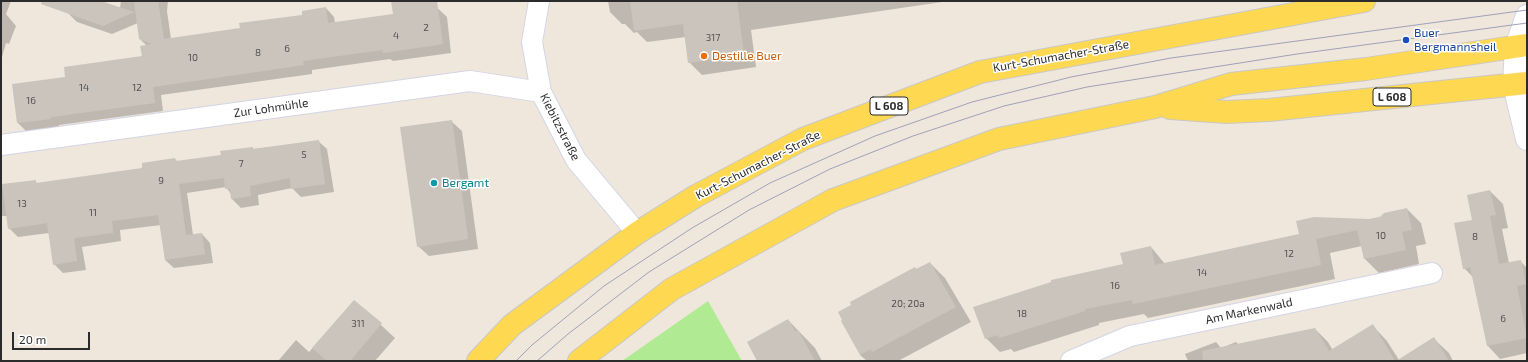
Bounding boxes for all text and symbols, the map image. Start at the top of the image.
house number: 2 [423,22,429,34]
place label: Buer Bergmannsheil [1414,26,1496,54]
house number: 4 [393,30,399,42]
house number: 317 [706,32,720,44]
marker: Buer Bergmannsheil [1401,35,1411,45]
street label: Kurt-Schumacher-Straße [992,37,1130,75]
house number: 6 [284,43,290,55]
house number: 8 [255,47,261,59]
place label: Destille Buer [712,49,782,63]
marker: Destille Buer [699,51,709,61]
house number: 10 [188,52,198,64]
house number: 14 [79,82,89,94]
house number: 12 [132,82,142,94]
road number: L 608 [1373,88,1411,106]
street label: Kiebitzstraße [537,91,583,163]
house number: 16 [26,95,36,107]
street label: Zur Lohmühle [233,96,309,120]
road number: L 608 [870,97,908,115]
street label: Kurt-Schumacher-Straße [693,127,823,203]
house number: 5 [301,149,307,161]
house number: 7 [238,158,244,170]
house number: 9 [158,175,164,187]
place label: Bergamt [442,176,489,190]
marker: Bergamt [429,178,439,188]
house number: 13 [17,198,27,210]
house number: 11 [89,207,97,219]
house number: 10 [1376,230,1386,242]
house number: 8 [1472,231,1478,243]
house number: 12 [1284,248,1294,260]
house number: 14 [1197,267,1207,279]
house number: 16 [1110,280,1120,292]
street label: Am Markenwald [1204,295,1294,327]
house number: 20; 20a [891,298,925,310]
house number: 18 [1017,308,1027,320]
house number: 6 [1500,313,1506,325]
house number: 311 [351,318,365,330]
scale bar [14,324,92,350]
text: 20 m [19,332,46,346]

